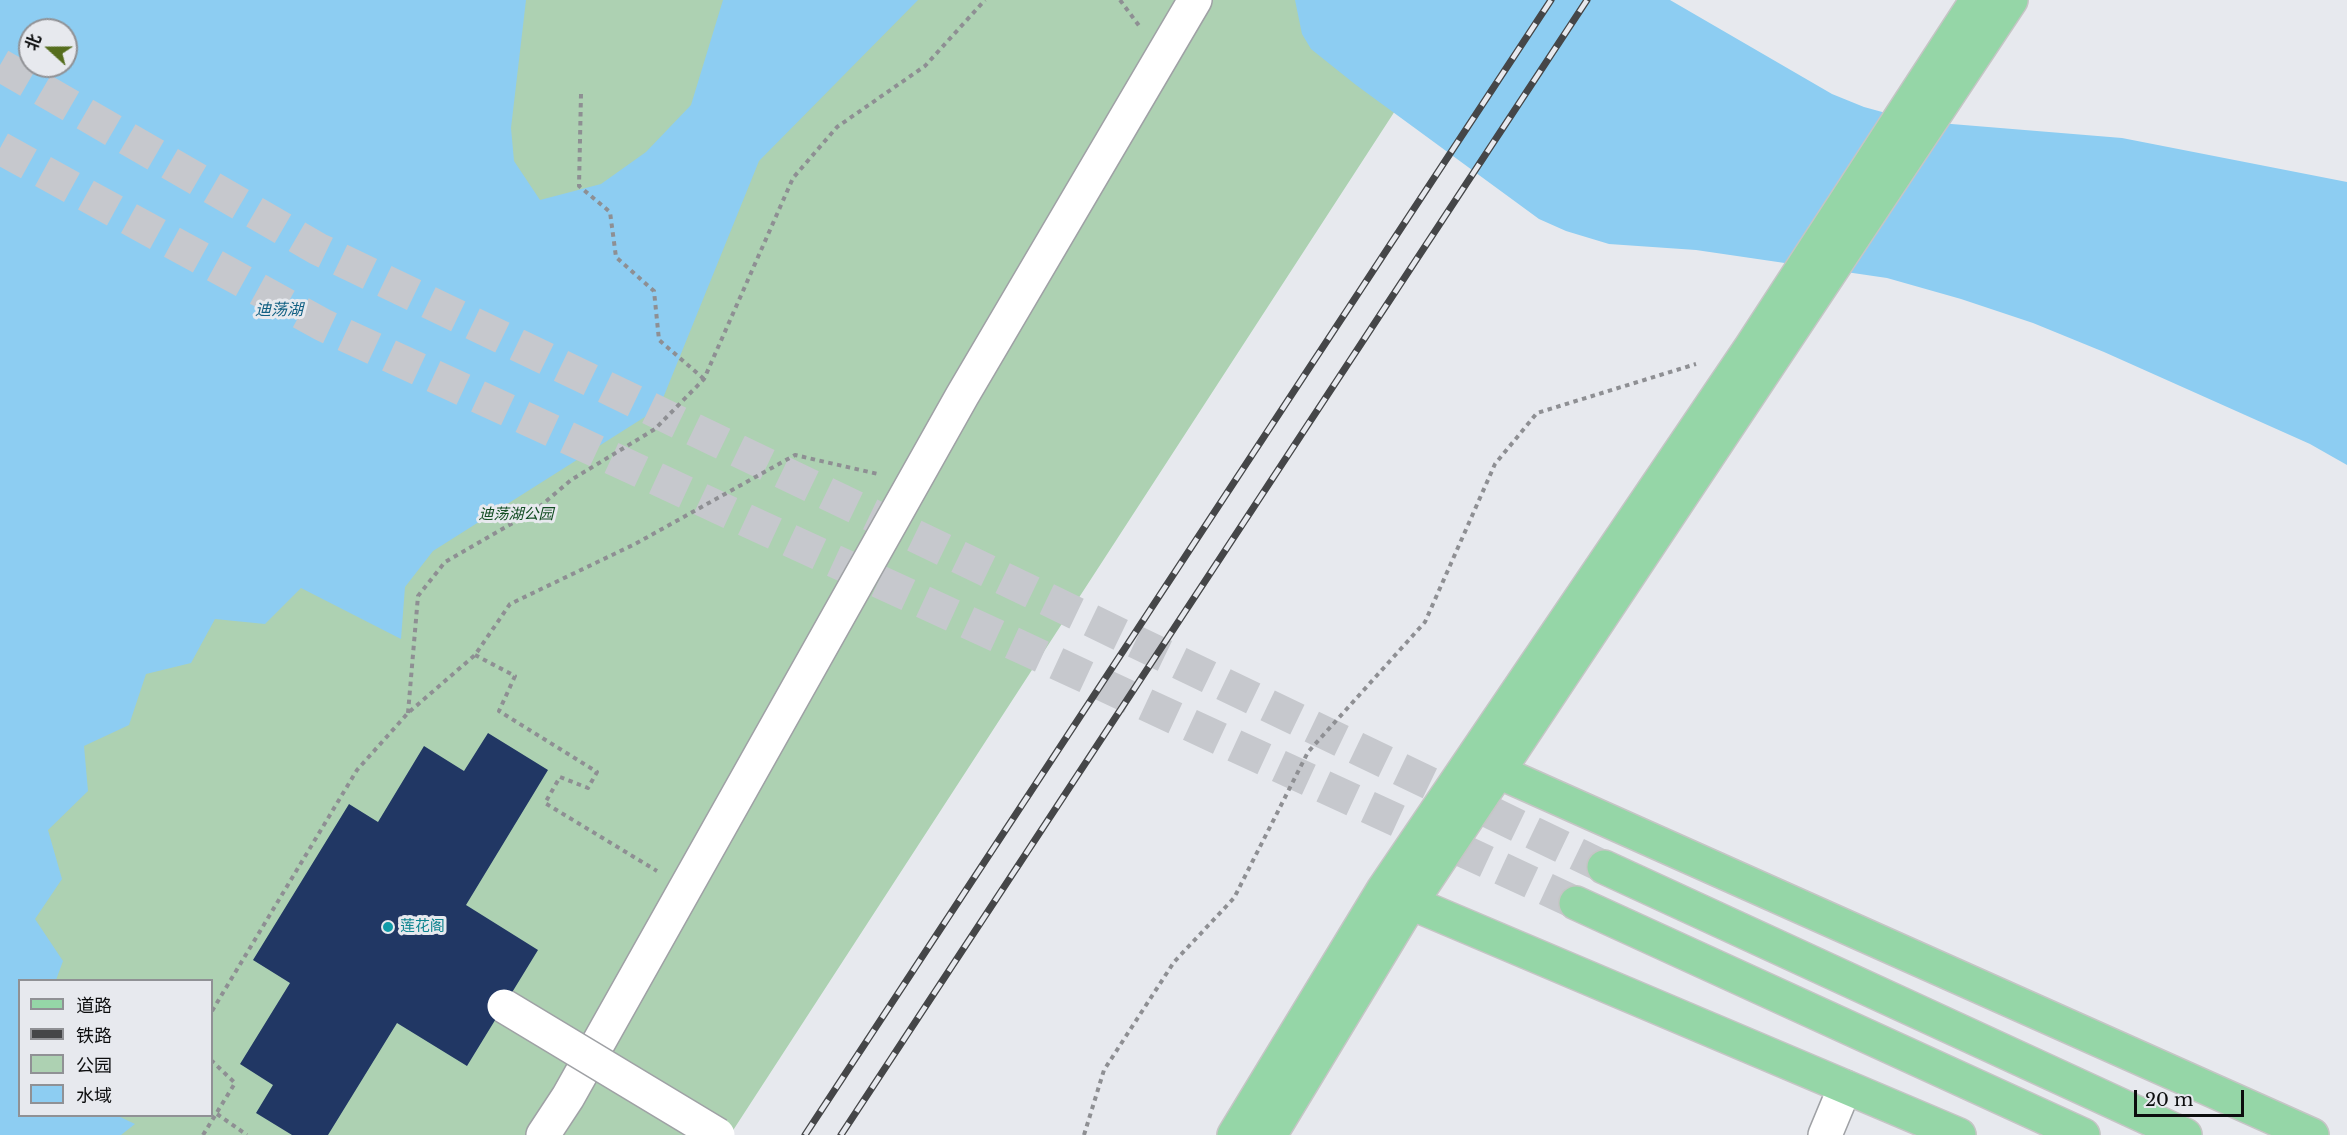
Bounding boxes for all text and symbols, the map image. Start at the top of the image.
north arrow [18,18,78,78]
text: 北 [21,31,45,53]
water label: 迪荡湖 [255,300,303,320]
park label: 迪荡湖公园 [479,506,553,524]
place label: 莲花阁 [400,918,445,936]
marker: 莲花阁 [381,920,395,934]
legend [18,979,213,1117]
text: 道路 [76,995,112,1017]
text: 铁路 [76,1025,112,1047]
text: 公园 [76,1055,112,1077]
scale bar [2137,1078,2246,1116]
text: 水域 [76,1085,112,1107]
text: 20 m [2145,1089,2193,1111]

